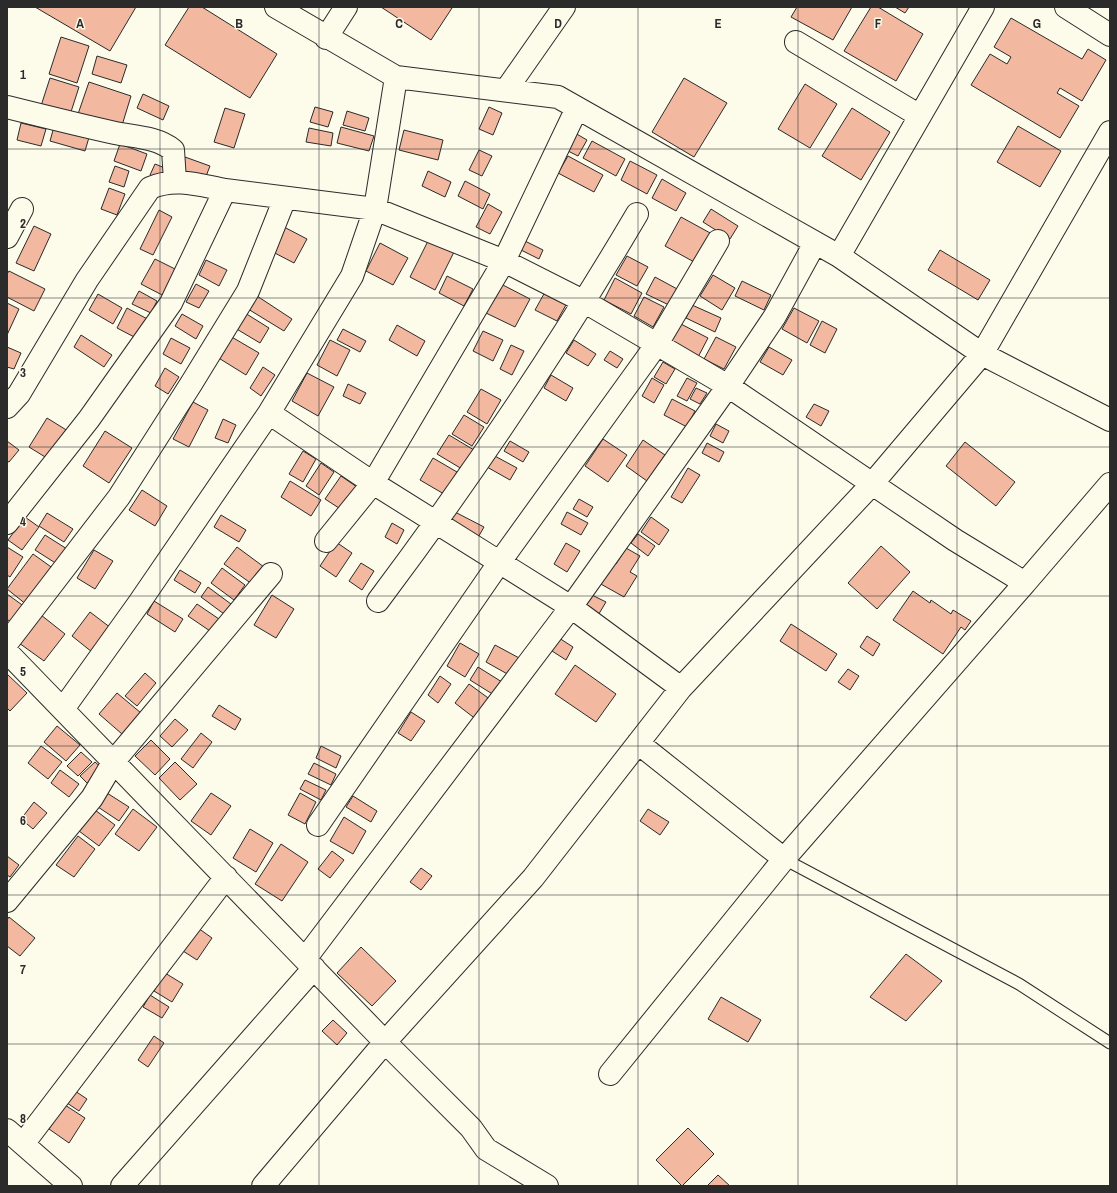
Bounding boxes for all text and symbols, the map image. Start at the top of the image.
text: A [76,15,84,32]
text: B [235,15,243,32]
text: C [395,15,403,32]
text: D [554,15,562,32]
text: E [714,15,722,32]
text: F [875,15,882,32]
text: G [1033,15,1041,32]
text: 1 [20,66,26,83]
text: 2 [20,215,26,232]
text: 3 [20,364,26,381]
text: 4 [20,513,26,530]
text: 5 [20,663,26,680]
text: 6 [20,812,26,829]
text: 7 [20,961,26,978]
text: 8 [20,1110,26,1127]

